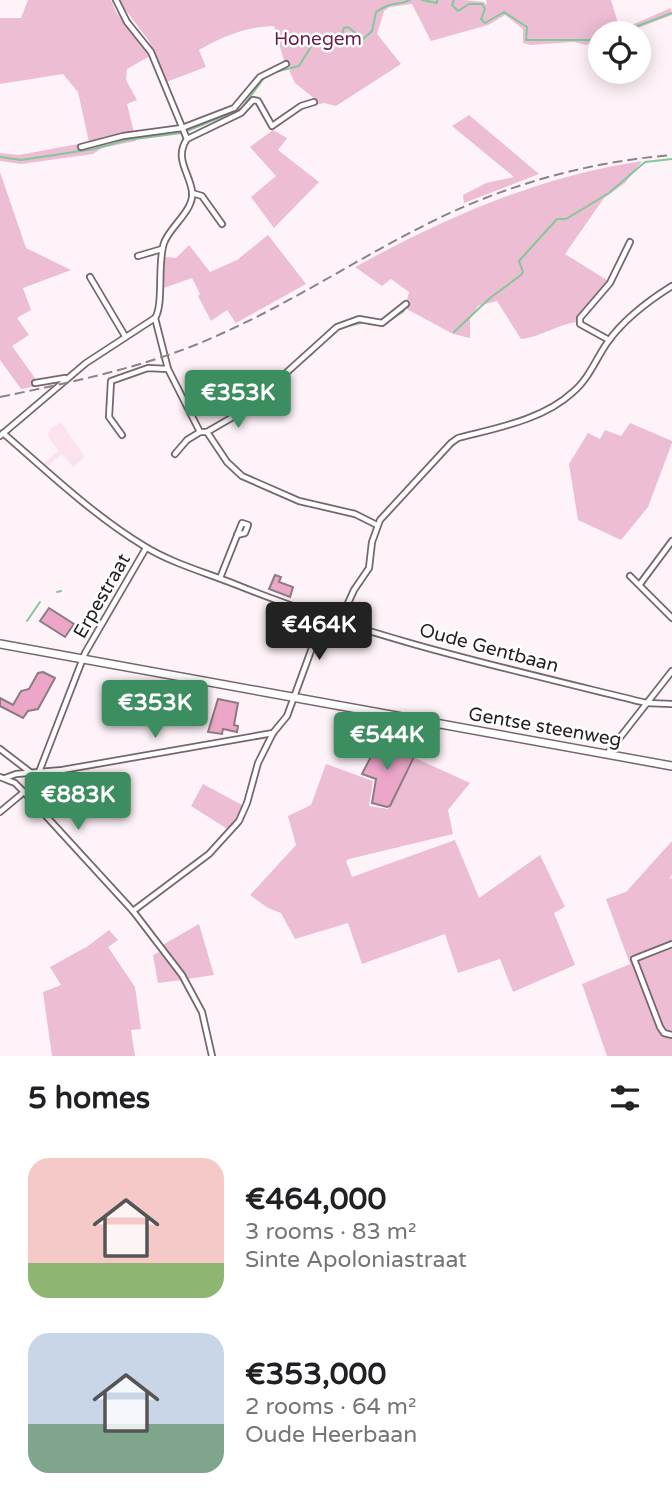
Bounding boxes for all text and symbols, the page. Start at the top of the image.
map controls [588,21,651,84]
button: locate [588,21,651,84]
park label: Honegem [274,28,362,50]
pin: €353K [189,370,287,430]
text: €353K [201,379,275,407]
street label: Erpestraat [69,550,135,642]
pin: €464K [270,602,368,662]
text: €464K [282,611,356,639]
street label: Oude Gentbaan [417,619,561,677]
pin: €353K [106,680,204,740]
text: €353K [118,689,192,717]
street label: Gentse steenweg [467,703,623,751]
pin: €544K [338,712,436,772]
text: €544K [350,721,424,749]
pin: €883K [29,772,127,832]
text: €883K [41,781,115,809]
icon: filters [606,1079,644,1117]
text: 5 homes [28,1080,150,1117]
text: €464,000 [245,1181,386,1218]
icon: home [84,1186,168,1270]
text: 3 rooms · 83 m² [245,1218,416,1246]
text: Sinte Apoloniastraat [245,1246,467,1274]
text: €353,000 [245,1356,386,1393]
icon: home [84,1361,168,1445]
text: 2 rooms · 64 m² [245,1393,416,1421]
text: Oude Heerbaan [245,1421,417,1449]

